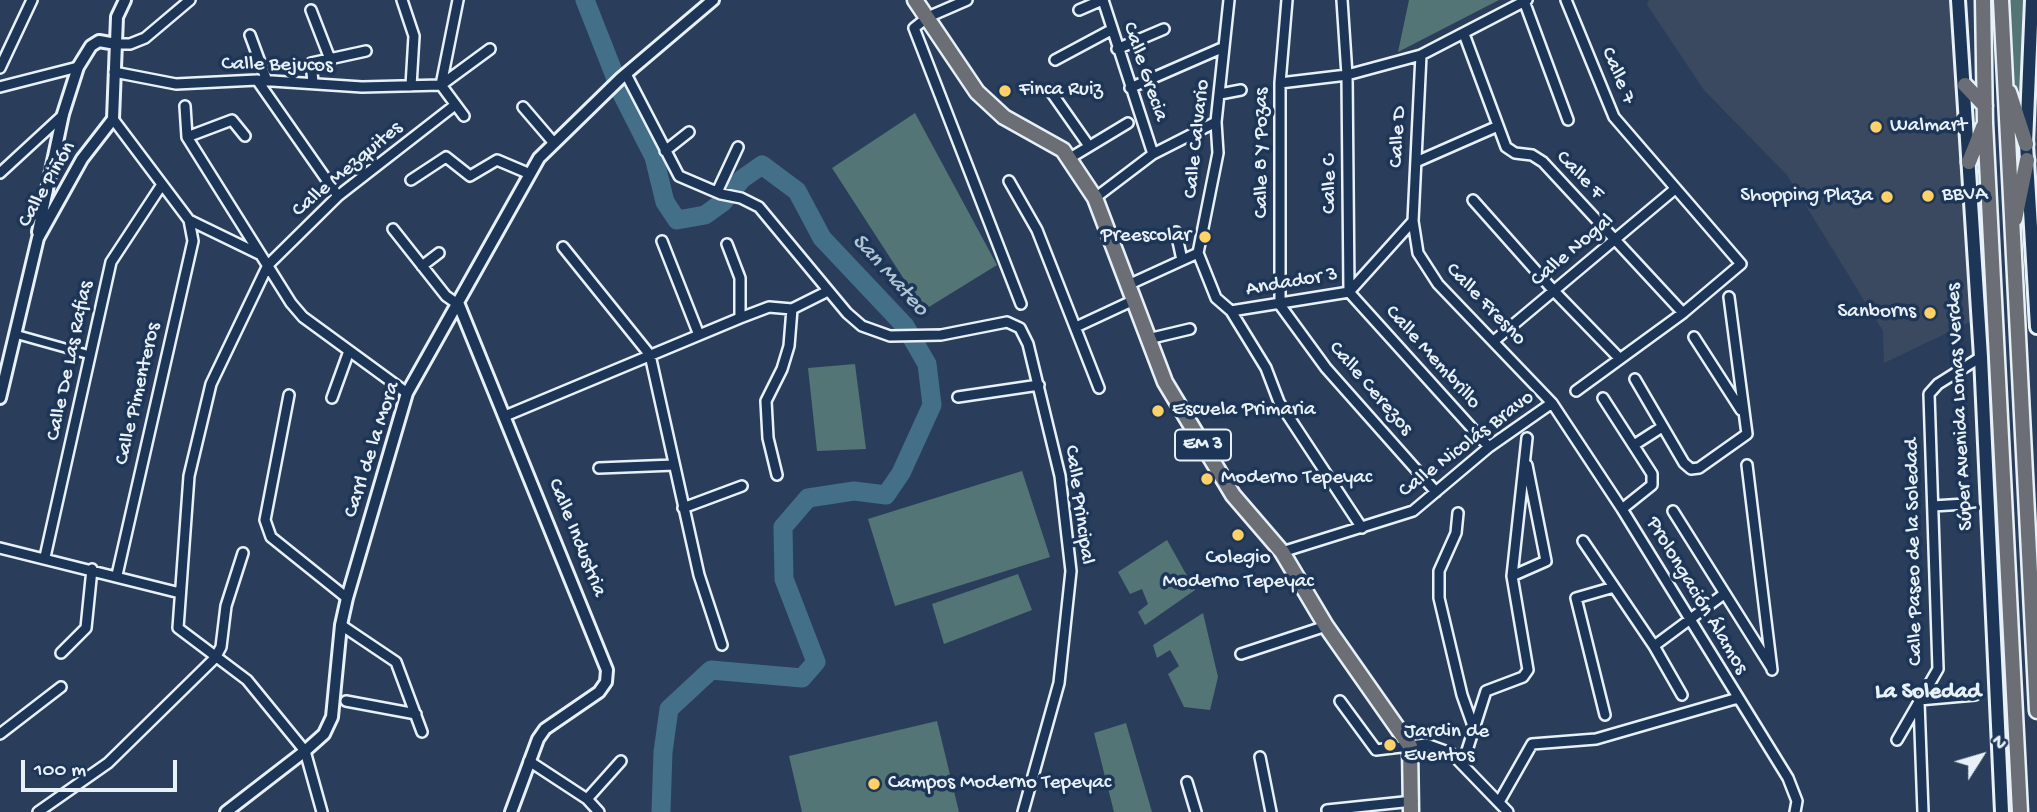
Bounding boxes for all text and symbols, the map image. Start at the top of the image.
street label: Calle Grecia [1115,19,1173,125]
street label: Calle 7 [1594,44,1640,108]
street label: Calle Bejucos [221,52,333,80]
place label: Finca Ruiz [1019,78,1103,104]
street label: Calle Calvario [1179,78,1217,200]
marker: Finca Ruiz [997,83,1013,99]
street label: Calle 8 Y Pozas [1250,88,1276,218]
street label: Calle D [1385,105,1413,169]
place label: Walmart [1890,114,1967,140]
street label: Calle Mezquites [287,116,409,224]
marker: Walmart [1868,119,1884,135]
street label: Calle Piñón [13,138,83,232]
street label: Calle F [1549,146,1609,206]
street label: Calle C [1318,154,1344,214]
place label: BBVA [1942,183,1988,209]
place label: Shopping Plaza [1740,184,1873,210]
marker: BBVA [1920,188,1936,204]
marker: Shopping Plaza [1879,189,1895,205]
street label: Calle Nogal [1526,209,1620,293]
place label: Preescolar [1101,224,1191,250]
water label: San Mateo [845,229,933,323]
marker: Preescolar [1197,229,1213,245]
street label: Calle Fresno [1439,258,1531,352]
street label: Andador 3 [1244,263,1340,303]
street label: Calle De Las Rafias [42,279,100,443]
street label: Súper Avenida Lomas Verdes [1942,283,1980,531]
place label: Sanborns [1837,300,1916,326]
street label: Calle Membrillo [1379,301,1485,415]
marker: Sanborns [1922,305,1938,321]
street label: Calle Pimenteros [110,320,168,468]
street label: Calle Cerezos [1322,337,1418,441]
street label: Carrl de la Mora [339,379,407,521]
street label: Calle Nicolás Bravo [1394,386,1540,504]
place label: Escuela Primaria [1172,398,1316,424]
marker: Escuela Primaria [1150,403,1166,419]
road number: EM 3 [1175,430,1231,460]
street label: Calle Paseo de la Soledad [1900,438,1930,666]
street label: Calle Principal [1057,444,1099,566]
place label: Moderno Tepeyac [1221,466,1372,492]
marker: Moderno Tepeyac [1199,471,1215,487]
street label: Calle Industria [541,475,611,601]
street label: Prolongación Álamos [1639,513,1753,679]
marker: Colegio Moderno Tepeyac [1230,527,1246,543]
place label: Colegio Moderno Tepeyac [1162,546,1314,596]
district label: La Soledad [1875,679,1981,707]
place label: Jardin de Eventos [1404,720,1489,770]
north arrow [1946,721,2016,791]
text: N [1985,731,2011,755]
marker: Jardin de Eventos [1382,737,1398,753]
scale bar [24,746,180,790]
text: 100 m [34,759,86,784]
place label: Campos Moderno Tepeyac [888,771,1111,797]
marker: Campos Moderno Tepeyac [866,776,882,792]

